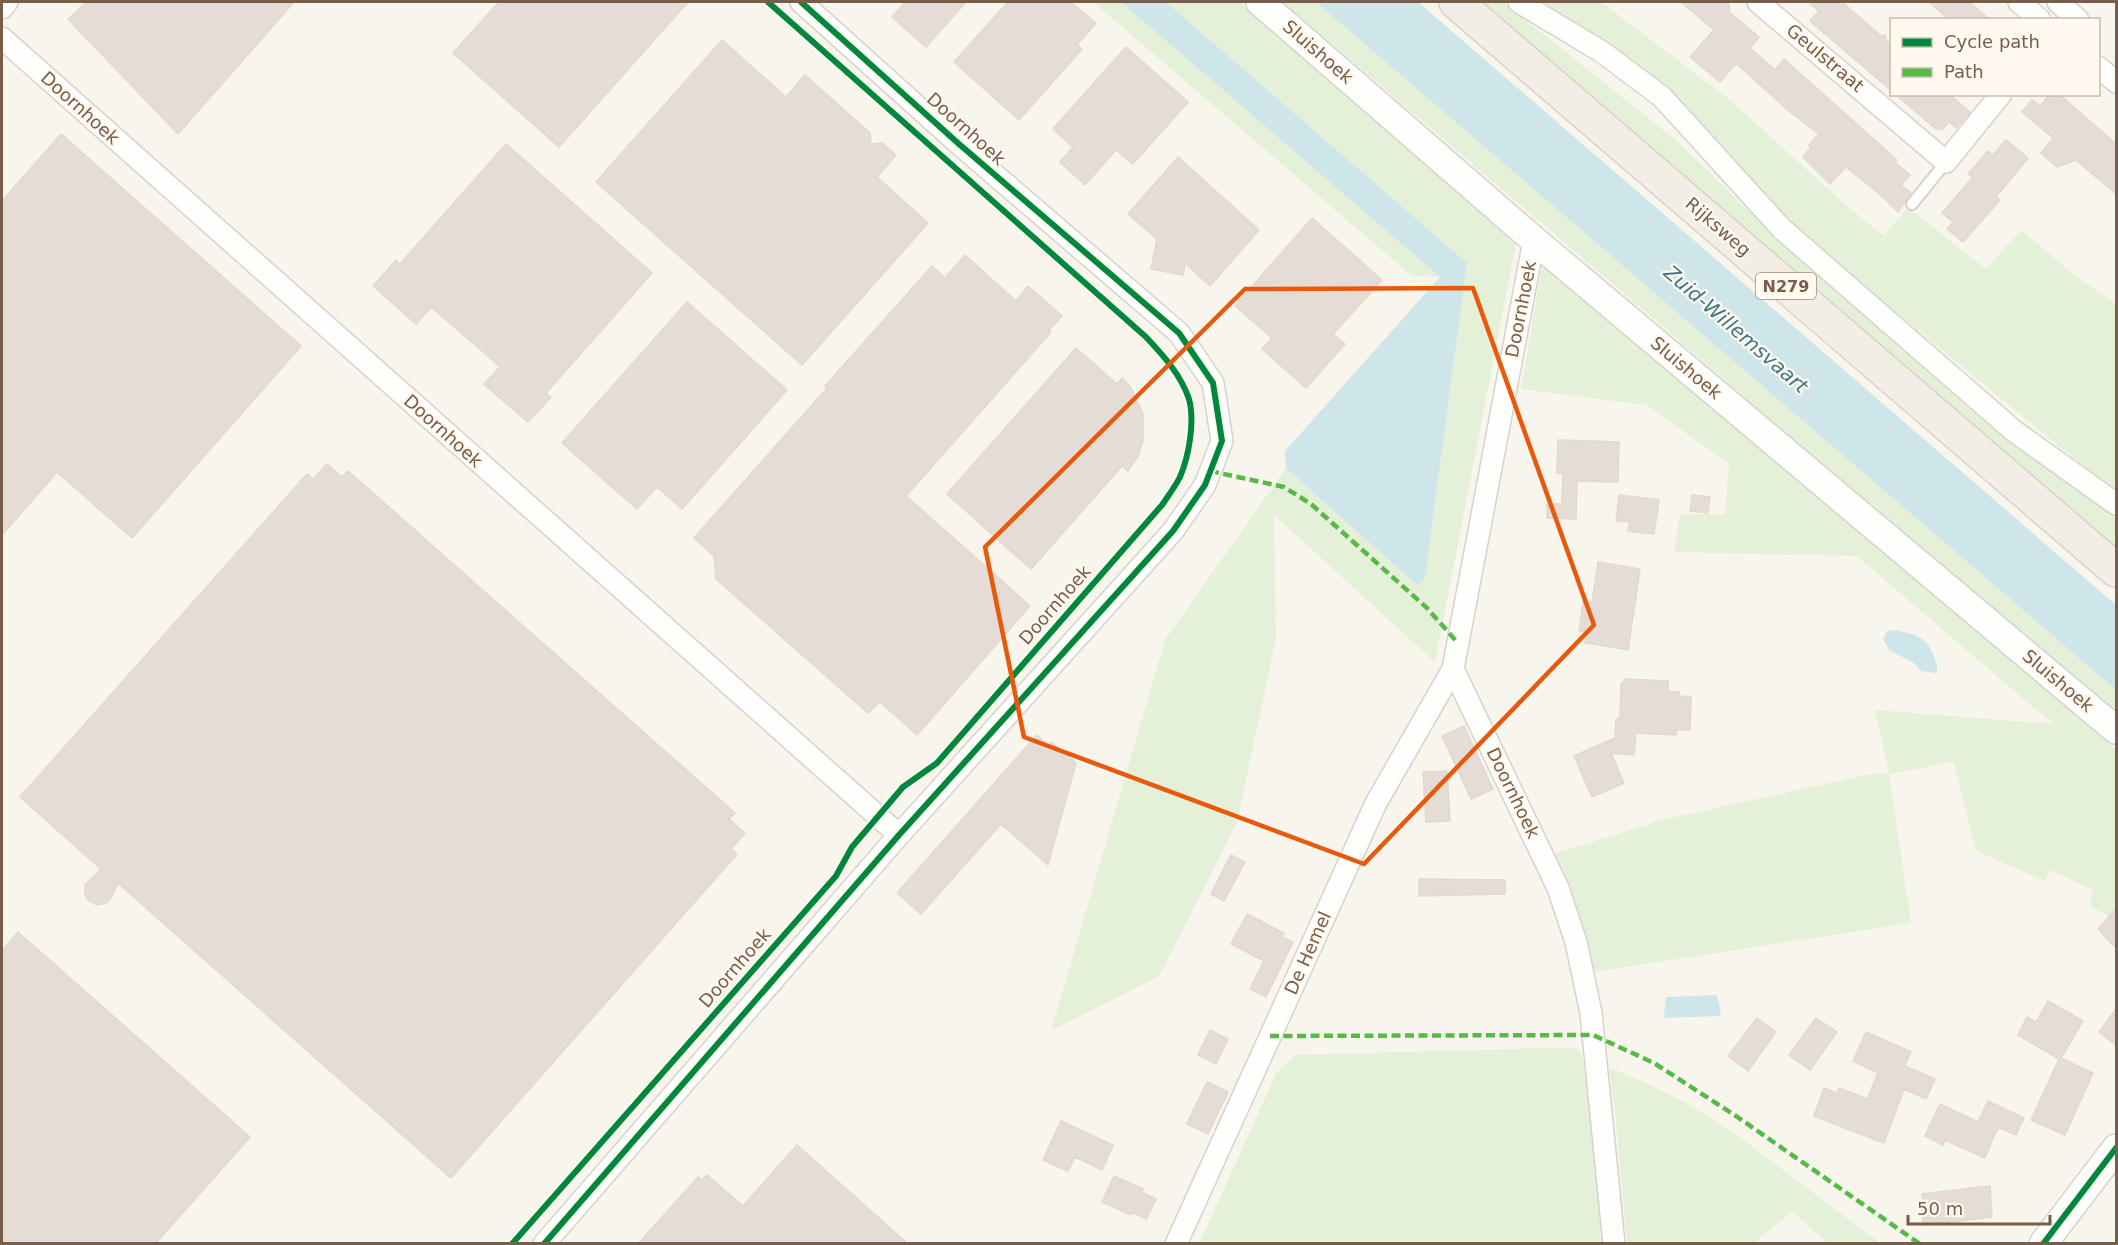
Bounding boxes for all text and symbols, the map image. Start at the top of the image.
street label: Sluishoek [1279,15,1358,88]
legend [1890,18,2100,96]
street label: Geulstraat [1782,19,1868,96]
text: Cycle path [1944,31,2040,52]
text: Path [1944,61,1984,82]
street label: Doornhoek [37,67,124,149]
street label: Doornhoek [923,88,1010,170]
street label: Rijksweg [1681,193,1755,261]
street label: Doornhoek [1501,258,1540,359]
water label: Zuid-Willemsvaart [1658,259,1814,399]
road number: N279 [1756,273,1816,299]
street label: Sluishoek [1647,332,1726,404]
street label: Doornhoek [400,390,487,472]
street label: Doornhoek [1014,560,1095,649]
street label: Sluishoek [2019,645,2098,717]
street label: Doornhoek [1482,744,1545,842]
street label: De Hemel [1280,908,1335,998]
street label: Doornhoek [694,923,775,1012]
scale bar [1908,1188,2050,1226]
text: 50 m [1917,1198,1963,1219]

